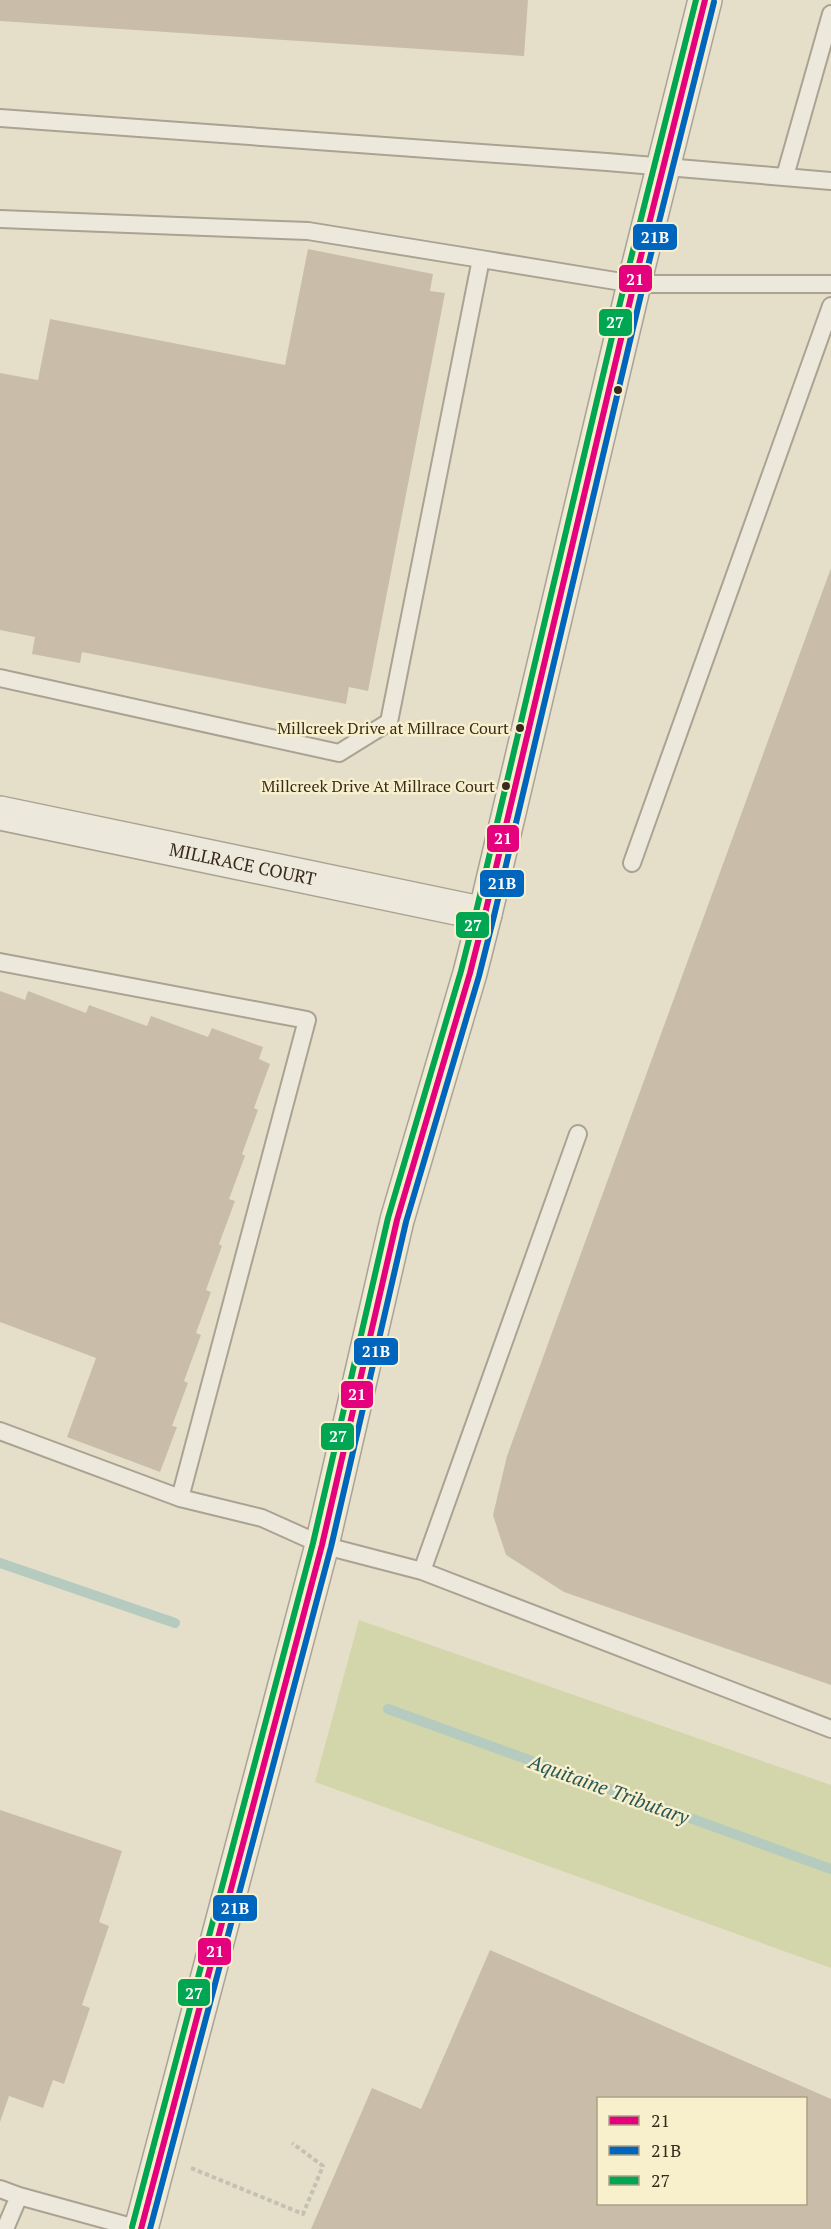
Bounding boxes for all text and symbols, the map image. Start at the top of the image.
line badge: 21B [632,223,678,251]
text: 21B [641,226,669,248]
line badge: 21 [618,264,653,293]
text: 21 [626,268,644,290]
line badge: 27 [598,308,633,337]
text: 27 [606,311,624,333]
unlabelled marker [612,384,624,396]
place label: Millcreek Drive at Millrace Court [277,717,509,739]
marker: Millcreek Drive at Millrace Court [514,722,526,734]
place label: Millcreek Drive At Millrace Court [261,775,495,797]
marker: Millcreek Drive At Millrace Court [500,780,512,792]
line badge: 21 [486,824,520,853]
text: 21 [494,827,512,849]
street label: MILLRACE COURT [167,837,318,891]
line badge: 21B [479,869,525,898]
text: 21B [488,872,516,894]
line badge: 27 [455,911,490,939]
text: 27 [464,914,482,936]
line badge: 21B [353,1337,399,1366]
text: 21B [362,1340,390,1362]
line badge: 21 [340,1380,374,1409]
text: 21 [348,1383,366,1405]
line badge: 27 [320,1422,355,1451]
text: 27 [329,1425,347,1447]
water label: Aquitaine Tributary [524,1747,694,1831]
line badge: 21B [212,1894,258,1922]
text: 21B [221,1897,249,1919]
line badge: 21 [197,1937,232,1966]
text: 21 [206,1940,224,1962]
line badge: 27 [177,1978,211,2007]
text: 27 [185,1982,203,2004]
legend [597,2097,807,2205]
text: 21 [651,2108,670,2132]
text: 21B [651,2138,681,2162]
text: 27 [651,2168,670,2192]

